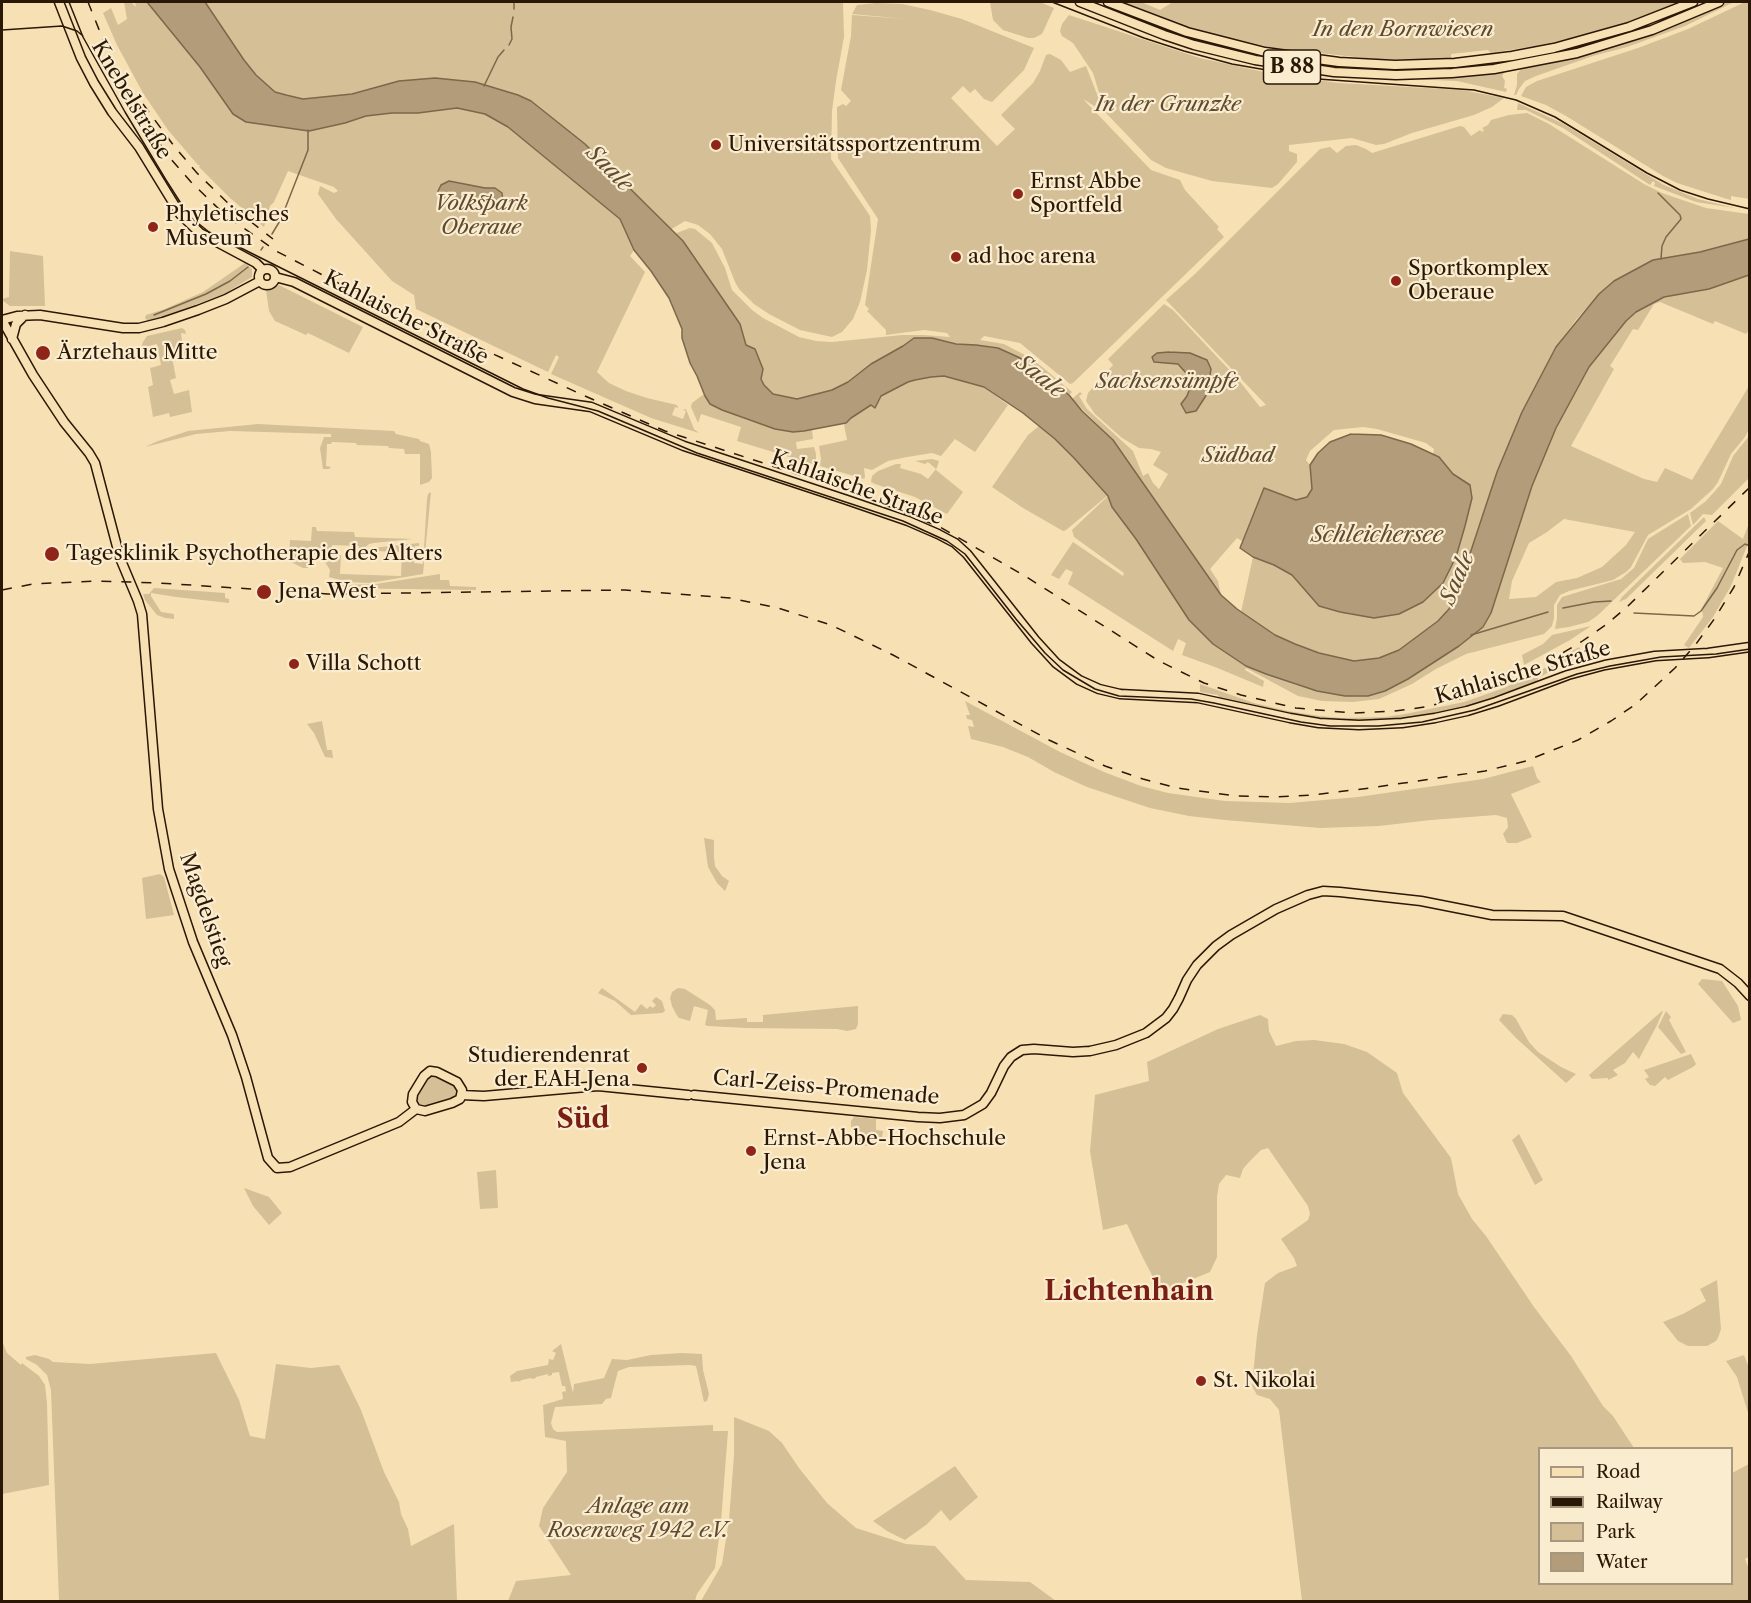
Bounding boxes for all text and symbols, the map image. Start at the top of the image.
park label: In den Bornwiesen [1313,17,1493,43]
street label: Knebelstraße [86,36,176,164]
road number: B 88 [1264,50,1320,84]
park label: In der Grunzke [1095,92,1241,118]
place label: Universitätssportzentrum [728,132,981,158]
marker: Universitätssportzentrum [709,138,723,152]
water label: Saale [580,140,638,198]
place label: Ernst Abbe Sportfeld [1030,169,1141,219]
marker: Ernst Abbe Sportfeld [1011,187,1025,201]
park label: Volkspark Oberaue [434,191,528,241]
place label: Phyletisches Museum [165,202,289,252]
marker: Phyletisches Museum [146,220,160,234]
place label: ad hoc arena [968,244,1096,270]
marker: ad hoc arena [949,250,963,264]
place label: Sportkomplex Oberaue [1408,256,1549,306]
street label: Kahlaische Straße [320,266,492,370]
marker: Sportkomplex Oberaue [1389,274,1403,288]
place label: Ärztehaus Mitte [57,340,218,366]
marker: Ärztehaus Mitte [34,344,52,362]
water label: Saale [1010,350,1070,404]
park label: Sachsensümpfe [1096,369,1238,395]
park label: Südbad [1202,443,1274,469]
street label: Kahlaische Straße [768,445,946,531]
water label: Schleichersee [1311,523,1443,549]
place label: Tagesklinik Psychotherapie des Alters [66,541,443,567]
marker: Tagesklinik Psychotherapie des Alters [43,545,61,563]
water label: Saale [1435,547,1481,609]
place label: Jena West [278,579,376,605]
marker: Jena West [255,583,273,601]
street label: Kahlaische Straße [1432,636,1614,710]
place label: Villa Schott [306,651,421,677]
marker: Villa Schott [287,657,301,671]
street label: Magdelstieg [174,849,236,971]
place label: Studierendenrat der EAH Jena [468,1043,630,1093]
marker: Studierendenrat der EAH Jena [635,1061,649,1075]
street label: Carl-Zeiss-Promenade [712,1066,940,1110]
district label: Süd [556,1104,610,1136]
place label: Ernst-Abbe-Hochschule Jena [763,1126,1006,1176]
marker: Ernst-Abbe-Hochschule Jena [744,1144,758,1158]
district label: Lichtenhain [1044,1276,1214,1308]
place label: St. Nikolai [1213,1368,1316,1394]
marker: St. Nikolai [1194,1374,1208,1388]
legend [1538,1447,1733,1585]
text: Road [1596,1461,1641,1483]
text: Railway [1596,1491,1663,1513]
park label: Anlage am Rosenweg 1942 e.V. [547,1494,729,1544]
text: Park [1596,1521,1635,1543]
text: Water [1596,1551,1648,1573]

